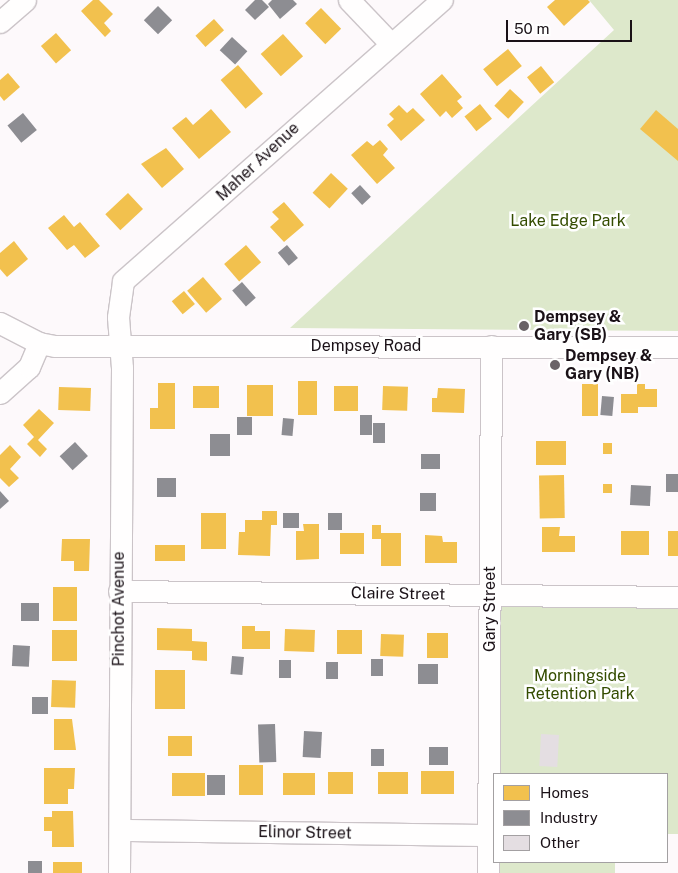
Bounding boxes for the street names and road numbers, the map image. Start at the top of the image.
street label: Maher Avenue [213,119,303,205]
street label: Dempsey Road [311,336,421,356]
street label: Pinchot Avenue [109,551,129,667]
street label: Gary Street [480,566,500,652]
street label: Claire Street [351,584,445,604]
street label: Elinor Street [258,823,352,843]

